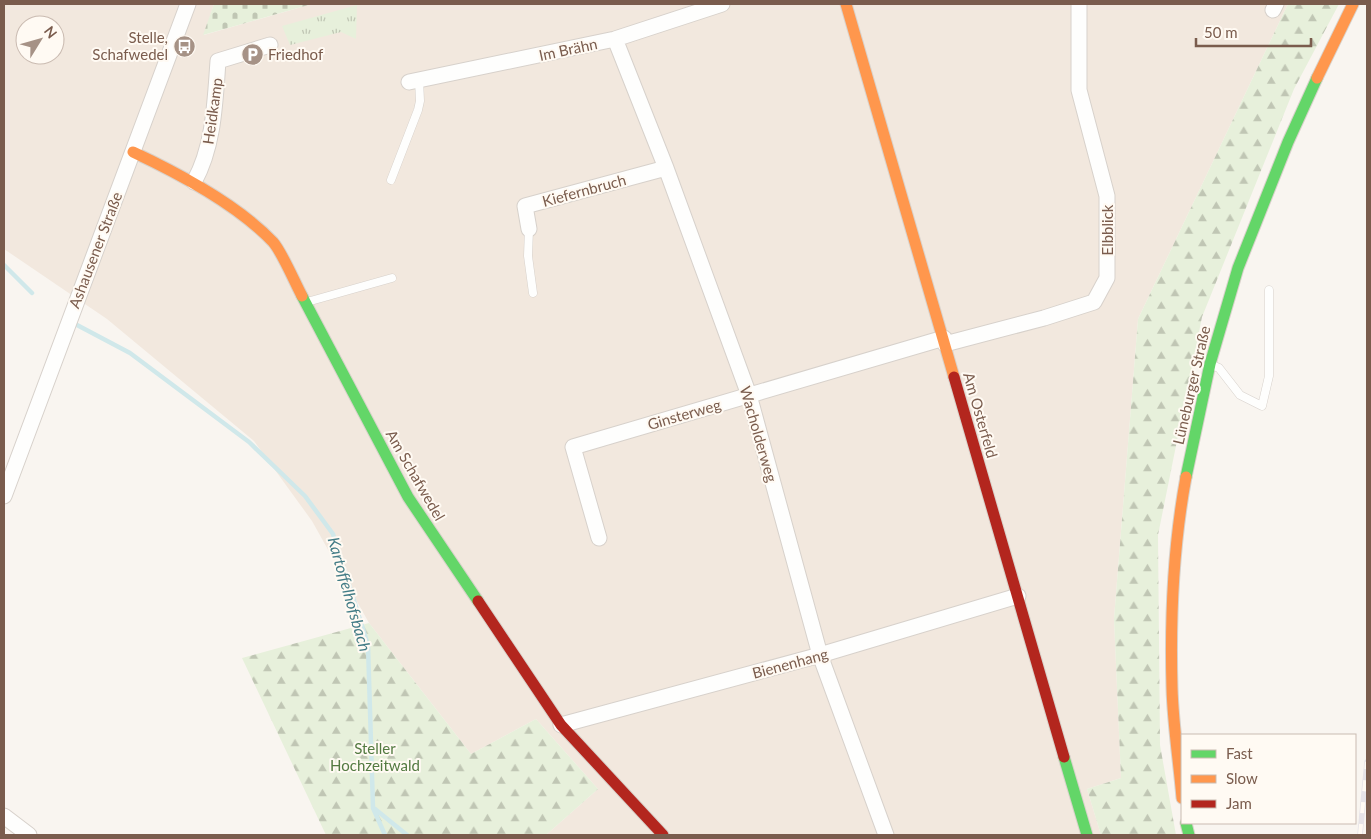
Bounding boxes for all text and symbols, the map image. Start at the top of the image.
north arrow [15,15,65,65]
scale bar [1196,15,1311,47]
text: N [41,22,61,41]
text: 50 m [1204,23,1238,41]
place label: Stelle, Schafwedel [92,28,168,63]
bus stop icon: Stelle, Schafwedel [172,34,196,58]
street label: Im Brähn [537,34,599,64]
parking icon: Friedhof [240,42,264,66]
place label: Friedhof [268,45,324,63]
street label: Heidkamp [198,77,226,145]
street label: Kiefernbruch [540,170,628,210]
street label: Ashausener Straße [65,189,125,311]
street label: Elbblick [1098,204,1116,255]
street label: Lüneburger Straße [1169,324,1213,446]
street label: Am Osterfeld [960,370,1002,460]
street label: Wacholderweg [737,384,781,484]
street label: Ginsterweg [645,395,723,433]
street label: Am Schafwedel [383,426,449,524]
water label: Kartoffelhofsbach [325,535,375,653]
street label: Bienenhang [750,644,830,682]
legend [1181,734,1356,824]
park label: Steller Hochzeitwald [330,739,420,774]
text: Fast [1226,744,1253,762]
text: Slow [1226,769,1258,787]
text: Jam [1226,794,1252,812]

